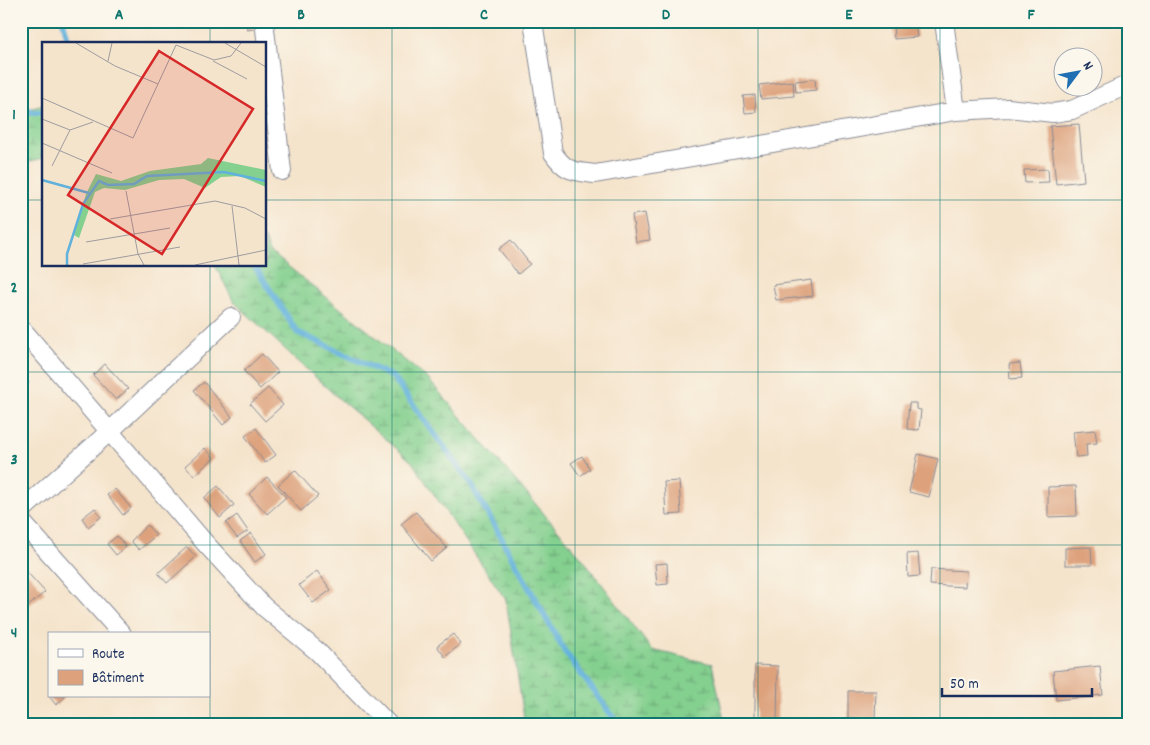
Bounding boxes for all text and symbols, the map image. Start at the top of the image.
text: A [115,4,124,27]
text: B [297,4,305,27]
text: C [480,4,488,27]
text: D [662,4,671,27]
text: E [845,4,853,27]
text: F [1027,4,1035,27]
inset map [42,42,266,266]
north arrow [1052,48,1102,98]
text: N [1077,58,1098,74]
text: 1 [12,104,16,127]
text: 2 [11,277,18,300]
text: 3 [10,449,18,472]
text: 4 [11,622,17,645]
legend [48,632,210,698]
text: Route [92,644,125,666]
scale bar [942,665,1092,697]
text: Bâtiment [92,668,145,690]
text: 50 m [950,674,979,696]

